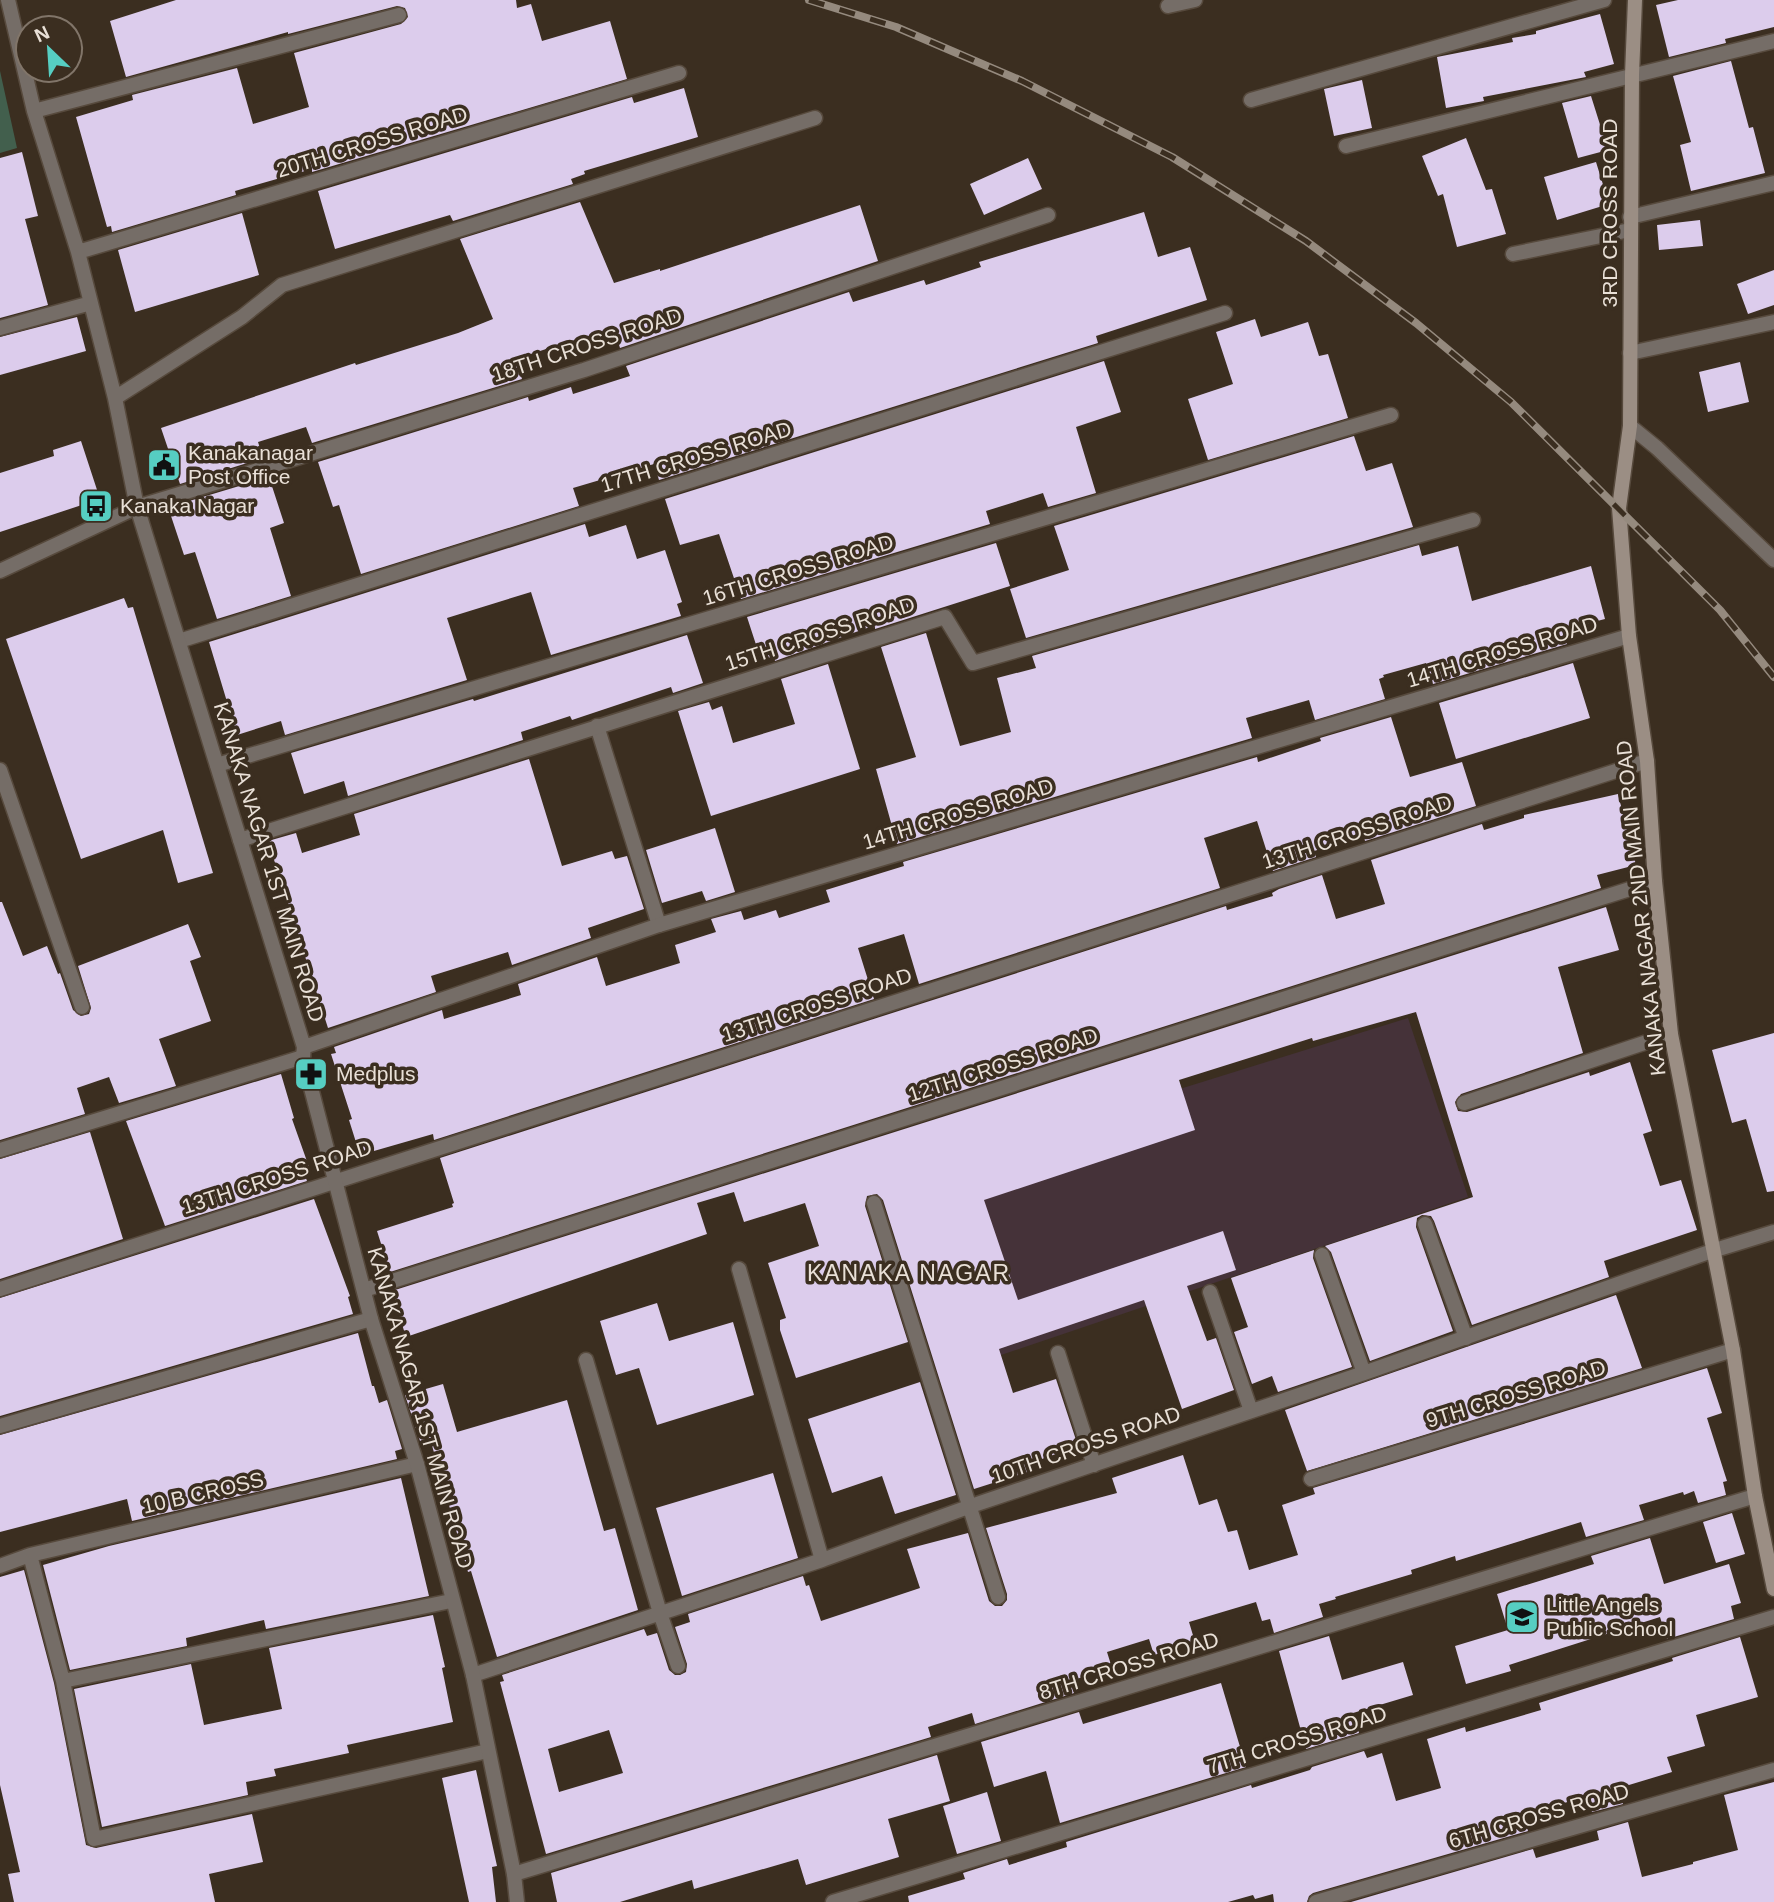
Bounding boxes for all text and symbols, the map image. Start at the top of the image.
north arrow [14,14,84,84]
text: N [31,22,53,46]
street label: 20TH CROSS ROAD [274,102,470,182]
street label: 3RD CROSS ROAD [1598,118,1621,308]
street label: 18TH CROSS ROAD [489,303,685,386]
street label: 17TH CROSS ROAD [598,417,794,497]
place label: Kanakanagar Post Office [188,441,313,488]
public building icon: Kanakanagar Post Office [145,446,183,484]
bus stop icon: Kanaka Nagar [77,487,115,525]
place label: Kanaka Nagar [120,494,254,517]
street label: 16TH CROSS ROAD [700,530,896,610]
street label: 15TH CROSS ROAD [722,592,918,675]
street label: 14TH CROSS ROAD [1404,612,1600,692]
street label: KANAKA NAGAR 1ST MAIN ROAD [210,699,329,1025]
street label: KANAKA NAGAR 2ND MAIN ROAD [1611,739,1670,1077]
street label: 14TH CROSS ROAD [860,774,1056,854]
street label: 13TH CROSS ROAD [1259,790,1455,873]
street label: 13TH CROSS ROAD [719,963,915,1046]
street label: 12TH CROSS ROAD [905,1023,1101,1106]
pharmacy icon: Medplus [292,1055,330,1093]
place label: Medplus [336,1062,415,1085]
street label: 13TH CROSS ROAD [179,1135,375,1218]
street label: KANAKA NAGAR 1ST MAIN ROAD [363,1244,477,1571]
district label: KANAKA NAGAR [807,1260,1011,1286]
street label: 9TH CROSS ROAD [1423,1355,1608,1432]
street label: 10TH CROSS ROAD [988,1401,1183,1488]
street label: 10 B CROSS [140,1467,266,1518]
place label: Little Angels Public School [1546,1593,1673,1640]
school or university icon: Little Angels Public School [1503,1598,1541,1636]
street label: 8TH CROSS ROAD [1036,1627,1221,1704]
street label: 7TH CROSS ROAD [1204,1701,1389,1778]
street label: 6TH CROSS ROAD [1446,1779,1632,1852]

